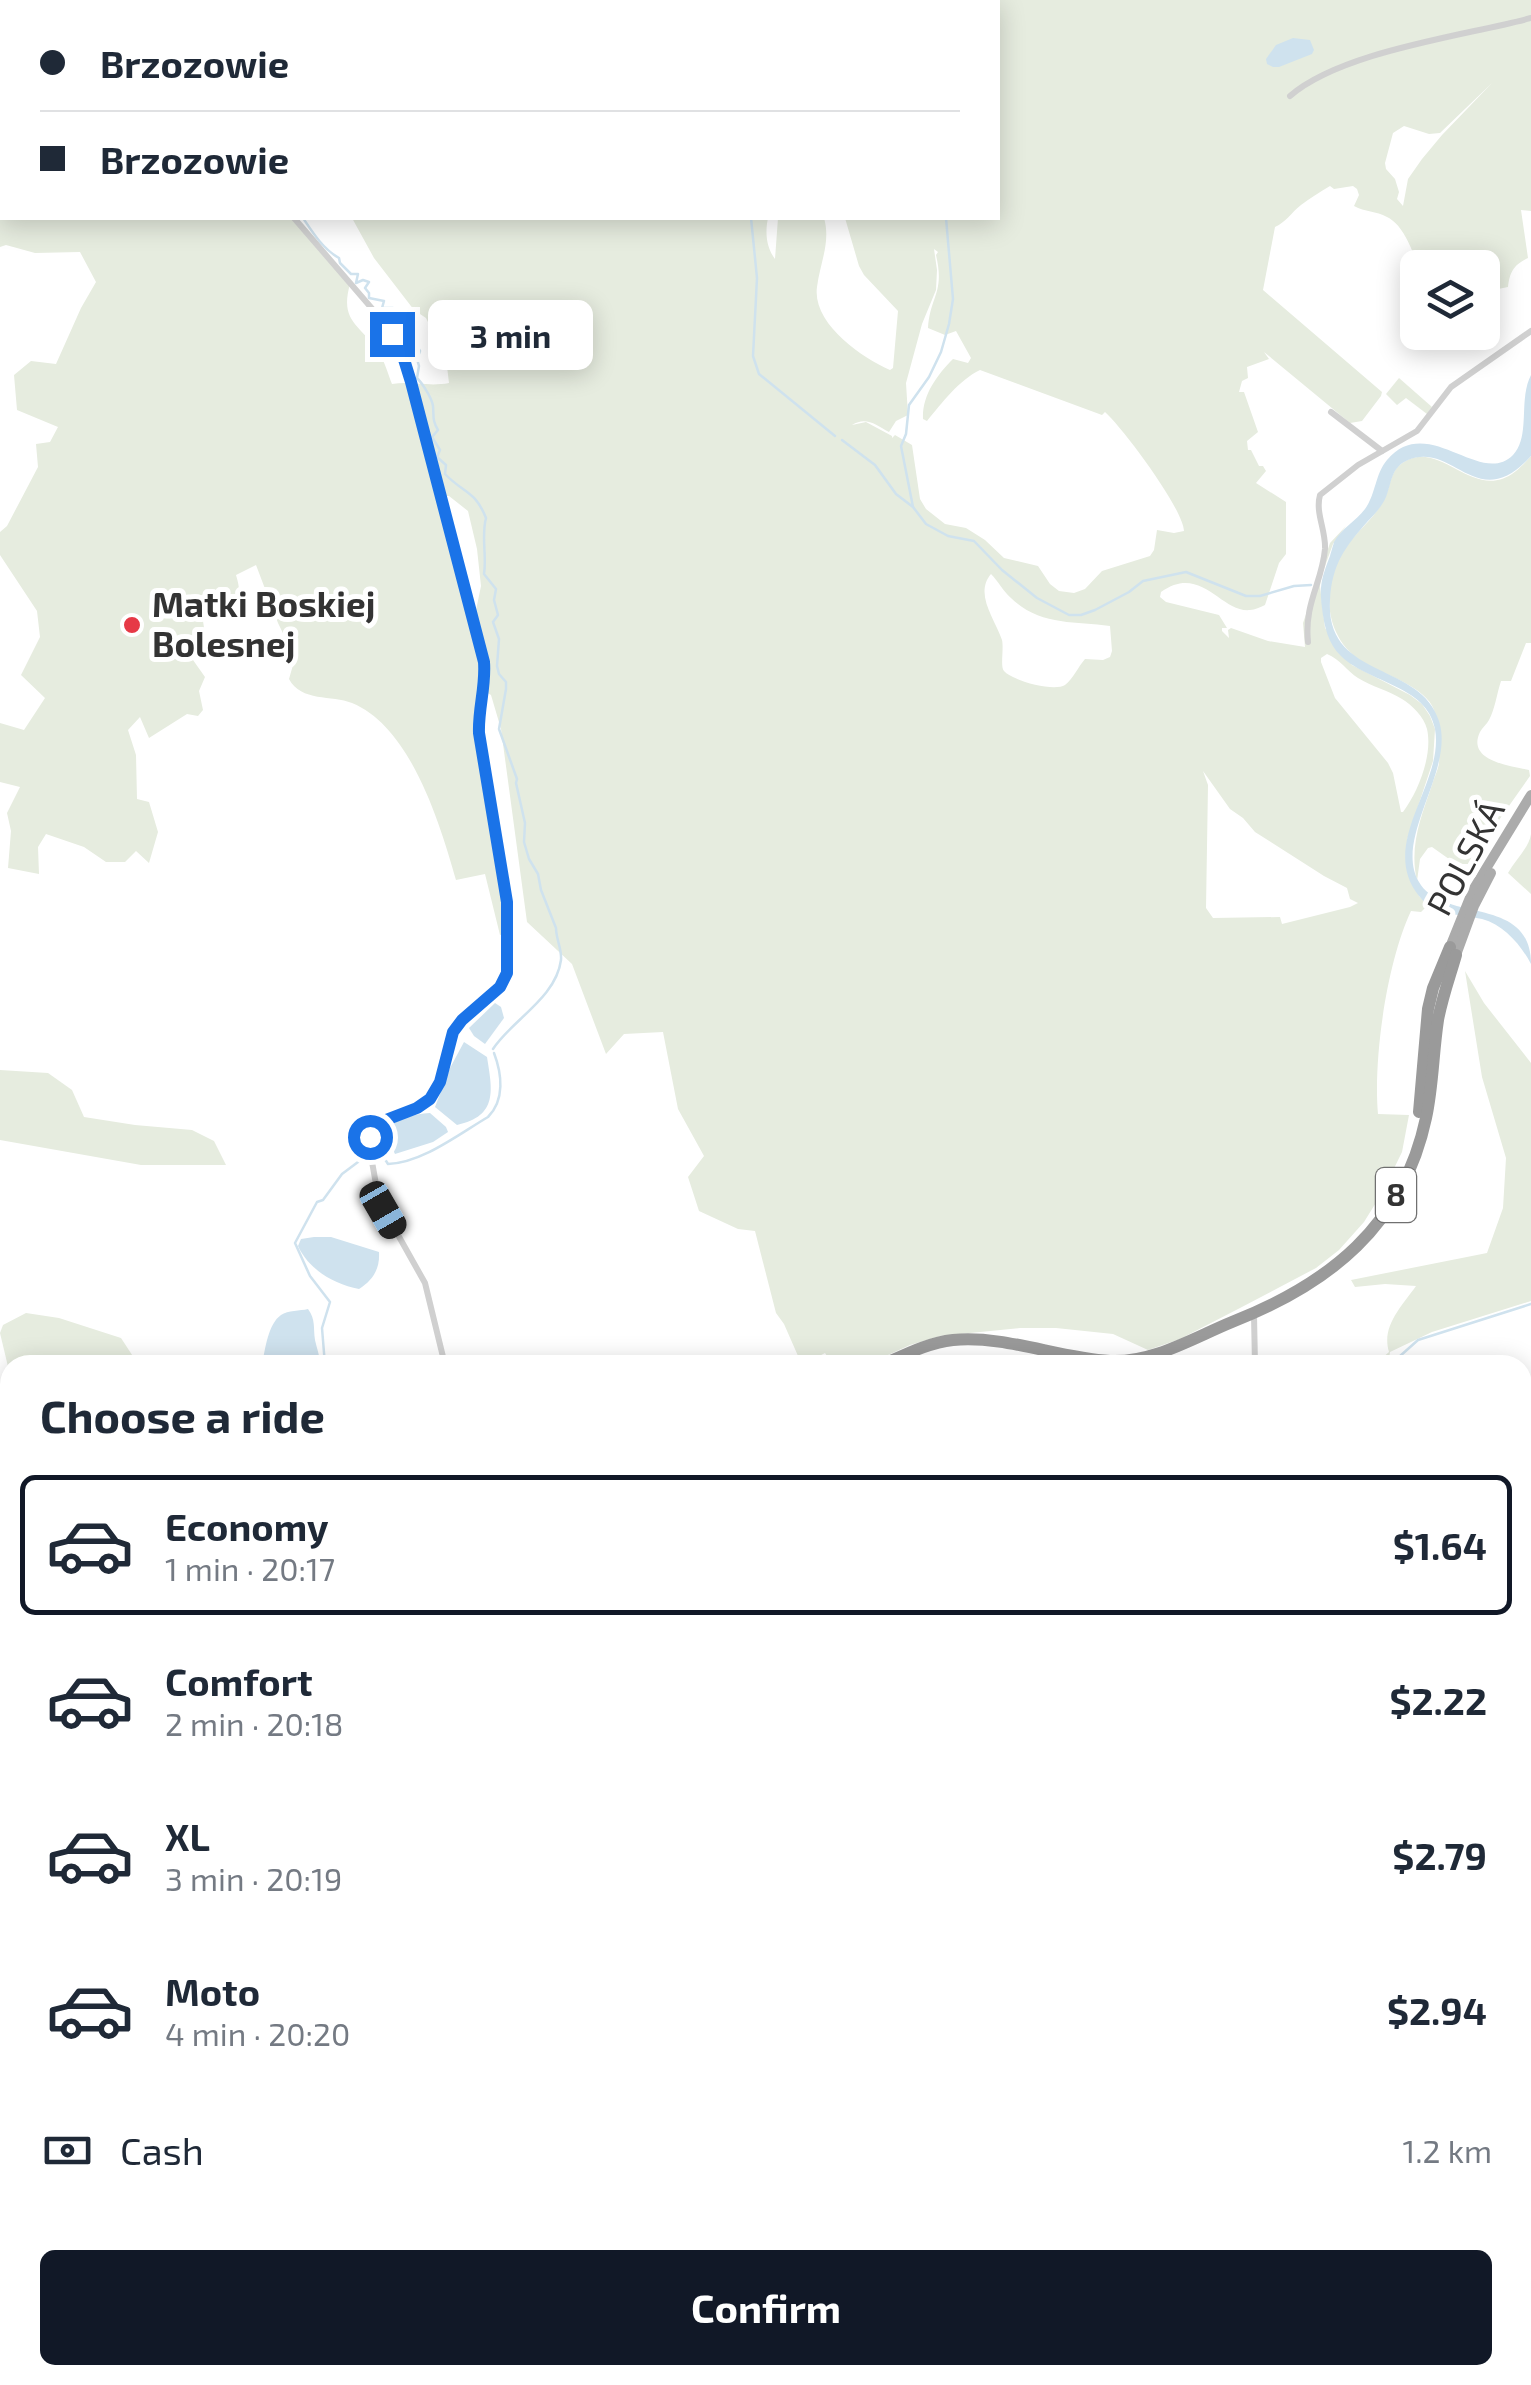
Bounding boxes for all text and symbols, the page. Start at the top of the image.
text: Brzozowie [100,40,289,86]
text: Brzozowie [100,136,289,182]
map controls [1400,250,1500,350]
button: layers [1400,250,1500,350]
callout: 3 min [427,299,592,369]
route end [370,312,415,357]
text: 3 min [470,316,551,354]
place label: Matki Boskiej Bolesnej [152,582,375,664]
marker: Matki Boskiej Bolesnej [121,614,143,636]
street label: POLSKÁ [1417,792,1512,922]
route start [348,1115,393,1160]
road number: 8 [1376,1168,1416,1222]
car [355,1177,411,1243]
text: Choose a ride [40,1388,325,1442]
icon: car [45,1500,135,1590]
text: Economy [165,1503,329,1549]
text: $1.64 [1393,1522,1487,1568]
text: 1 min · 20:17 [165,1549,335,1587]
icon: car [45,1655,135,1745]
text: Comfort [165,1658,313,1704]
text: $2.22 [1389,1677,1487,1723]
text: 2 min · 20:18 [165,1704,344,1742]
icon: car [45,1810,135,1900]
text: XL [165,1813,210,1859]
text: $2.79 [1392,1832,1487,1878]
text: 3 min · 20:19 [165,1859,342,1897]
icon: car [45,1965,135,2055]
text: Moto [165,1968,260,2014]
text: $2.94 [1387,1987,1487,2033]
text: 4 min · 20:20 [165,2014,350,2052]
icon: cash [40,2123,95,2178]
text: Cash [120,2127,204,2173]
text: 1.2 km [1402,2131,1492,2169]
button: Confirm [40,2250,1492,2365]

